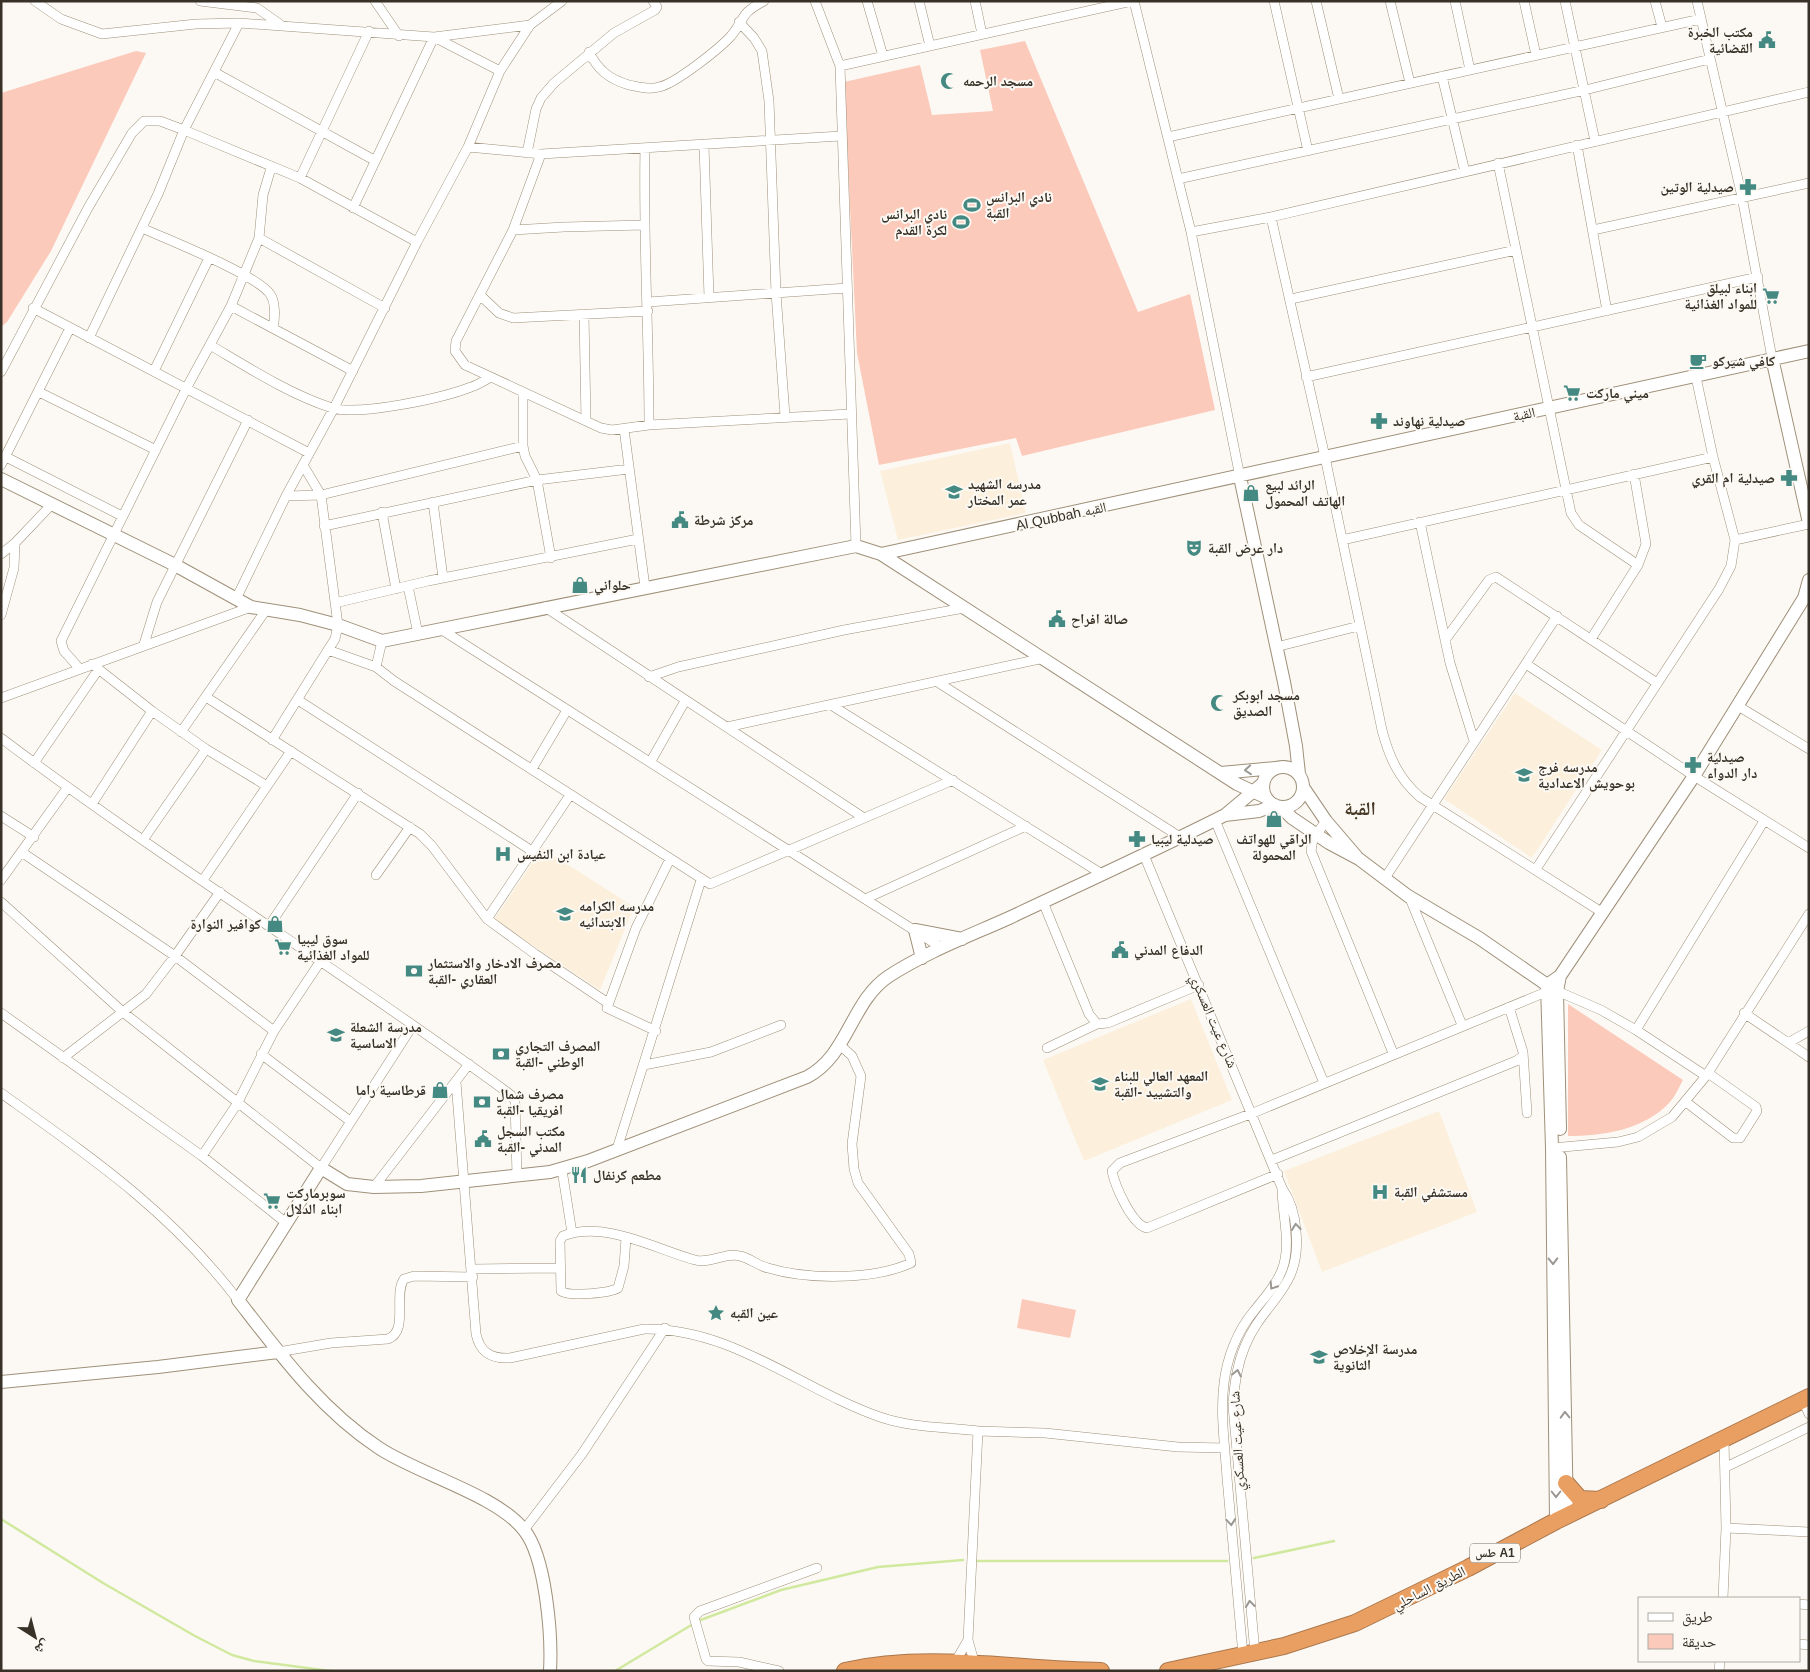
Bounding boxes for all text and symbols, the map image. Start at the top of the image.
place label: مكتب الخبرة القضائية [1688,24,1753,56]
public building icon: مكتب الخبرة القضائية [1757,30,1777,50]
mosque icon: مسجد الرحمه [939,71,959,91]
place label: مسجد الرحمه [963,73,1033,89]
pharmacy icon: صيدلية الوتين [1738,177,1758,197]
place label: صيدلية الوتين [1660,179,1734,196]
place label: نادي البرانس القبة [986,189,1052,222]
sports icon: نادي البرانس القبة [962,195,982,215]
place label: نادي البرانس لكرة القدم [881,206,947,240]
sports icon: نادي البرانس لكرة القدم [951,212,971,232]
place label: ابناء لبيلق للمواد الغذائية [1684,280,1757,312]
supermarket icon: ابناء لبيلق للمواد الغذائية [1761,286,1781,306]
cafe icon: كافي شيركو [1688,351,1708,371]
place label: كافي شيركو [1712,353,1775,372]
supermarket icon: ميني ماركت [1562,383,1582,403]
place label: ميني ماركت [1586,385,1649,404]
street label: القبة [1511,404,1537,425]
pharmacy icon: صيدلية نهاوند [1369,411,1389,431]
place label: صيدلية نهاوند [1393,413,1466,430]
pharmacy icon: صيدلية ام القري [1779,468,1799,488]
place label: صيدلية ام القري [1691,470,1775,489]
place label: مدرسه الشهيد عمر المختار [967,476,1041,508]
place label: الرائد لبيع الهاتف المحمول [1265,477,1345,510]
school or university icon: مدرسه الشهيد عمر المختار [944,482,964,502]
shop icon: الرائد لبيع الهاتف المحمول [1241,483,1261,503]
street label: Al Qubbah القبه [1014,499,1108,534]
public building icon: مركز شرطة [670,510,690,530]
place label: مركز شرطة [694,512,753,528]
theatre icon: دار عرض القبة [1184,538,1204,558]
place label: دار عرض القبة [1208,540,1283,557]
shop icon: حلواني [570,575,590,595]
place label: حلواني [594,577,631,596]
public building icon: صالة افراح [1047,609,1067,629]
place label: صالة افراح [1071,611,1128,628]
place label: مسجد ابوبكر الصديق [1232,687,1300,720]
mosque icon: مسجد ابوبكر الصديق [1209,693,1229,713]
place label: صيدلية دار الدواء [1707,749,1757,781]
pharmacy icon: صيدلية دار الدواء [1683,755,1703,775]
place label: مدرسه فرج بوحويش الاعدادية [1538,759,1635,792]
one-way arrow [1244,764,1252,775]
school or university icon: مدرسه فرج بوحويش الاعدادية [1514,765,1534,785]
district label: القبة [1344,798,1376,820]
shop icon: الراقي للهواتف المحمولة [1264,809,1284,829]
pharmacy icon: صيدلية ليبيا [1127,829,1147,849]
place label: صيدلية ليبيا [1151,831,1214,848]
place label: الراقي للهواتف المحمولة [1236,831,1312,863]
hospital icon: عيادة ابن النفيس [493,844,513,864]
place label: عيادة ابن النفيس [517,846,606,863]
place label: مدرسه الكرامه الابتدائيه [579,898,654,931]
school or university icon: مدرسه الكرامه الابتدائيه [555,904,575,924]
shop icon: كوافير النوارة [265,914,285,934]
place label: كوافير النوارة [190,916,261,932]
place label: سوق ليبيا للمواد الغذائية [297,931,370,963]
supermarket icon: سوق ليبيا للمواد الغذائية [273,937,293,957]
public building icon: الدفاع المدني [1110,940,1130,960]
place label: الدفاع المدني [1134,942,1203,961]
place label: مصرف الادخار والاستثمار العقاري -القبة [427,955,561,990]
bank icon: مصرف الادخار والاستثمار العقاري -القبة [404,961,424,981]
street label: شارع عيت العسكري [1184,972,1241,1072]
place label: مدرسة الشعلة الاساسية [350,1019,422,1051]
school or university icon: مدرسة الشعلة الاساسية [326,1025,346,1045]
place label: المصرف التجاري الوطني -القبة [515,1038,600,1073]
bank icon: المصرف التجاري الوطني -القبة [491,1044,511,1064]
place label: المعهد العالي للبناء والتشييد -القبة [1114,1068,1208,1101]
school or university icon: المعهد العالي للبناء والتشييد -القبة [1090,1074,1110,1094]
shop icon: قرطاسية راما [430,1080,450,1100]
place label: قرطاسية راما [356,1082,426,1098]
place label: مصرف شمال افريقيا -القبة [496,1086,564,1119]
bank icon: مصرف شمال افريقيا -القبة [472,1092,492,1112]
place label: مكتب السجل المدني -القبة [497,1123,565,1158]
public building icon: مكتب السجل المدني -القبة [473,1129,493,1149]
restaurant icon: مطعم كرنفال [569,1165,589,1185]
place label: مطعم كرنفال [593,1167,661,1185]
hospital icon: مستشفي القبة [1370,1182,1390,1202]
place label: مستشفي القبة [1394,1184,1468,1203]
place label: سوبرماركت ابناء الدلال [286,1185,346,1218]
supermarket icon: سوبرماركت ابناء الدلال [262,1191,282,1211]
one-way arrow [1291,1222,1302,1230]
one-way arrow [1548,1258,1558,1265]
one-way arrow [1270,1280,1279,1289]
place icon: عين القبه [706,1303,726,1323]
place label: عين القبه [730,1305,778,1322]
place label: مدرسة الإخلاص الثانوية [1333,1341,1417,1373]
school or university icon: مدرسة الإخلاص الثانوية [1309,1347,1329,1367]
one-way arrow [1231,1368,1242,1377]
street label: شارع عيت العسكري [1226,1390,1251,1491]
one-way arrow [1560,1411,1570,1419]
one-way arrow [1550,1490,1561,1498]
one-way arrow [1225,1518,1236,1526]
road number: طس A1 [1470,1544,1520,1562]
street label: الطريق الساحلي [1390,1563,1470,1616]
legend [1638,1597,1800,1662]
one-way arrow [1245,1600,1256,1608]
text: طريق [1682,1608,1713,1627]
north arrow [10,1612,60,1662]
text: حديقة [1682,1633,1717,1650]
text: ش [31,1636,53,1658]

